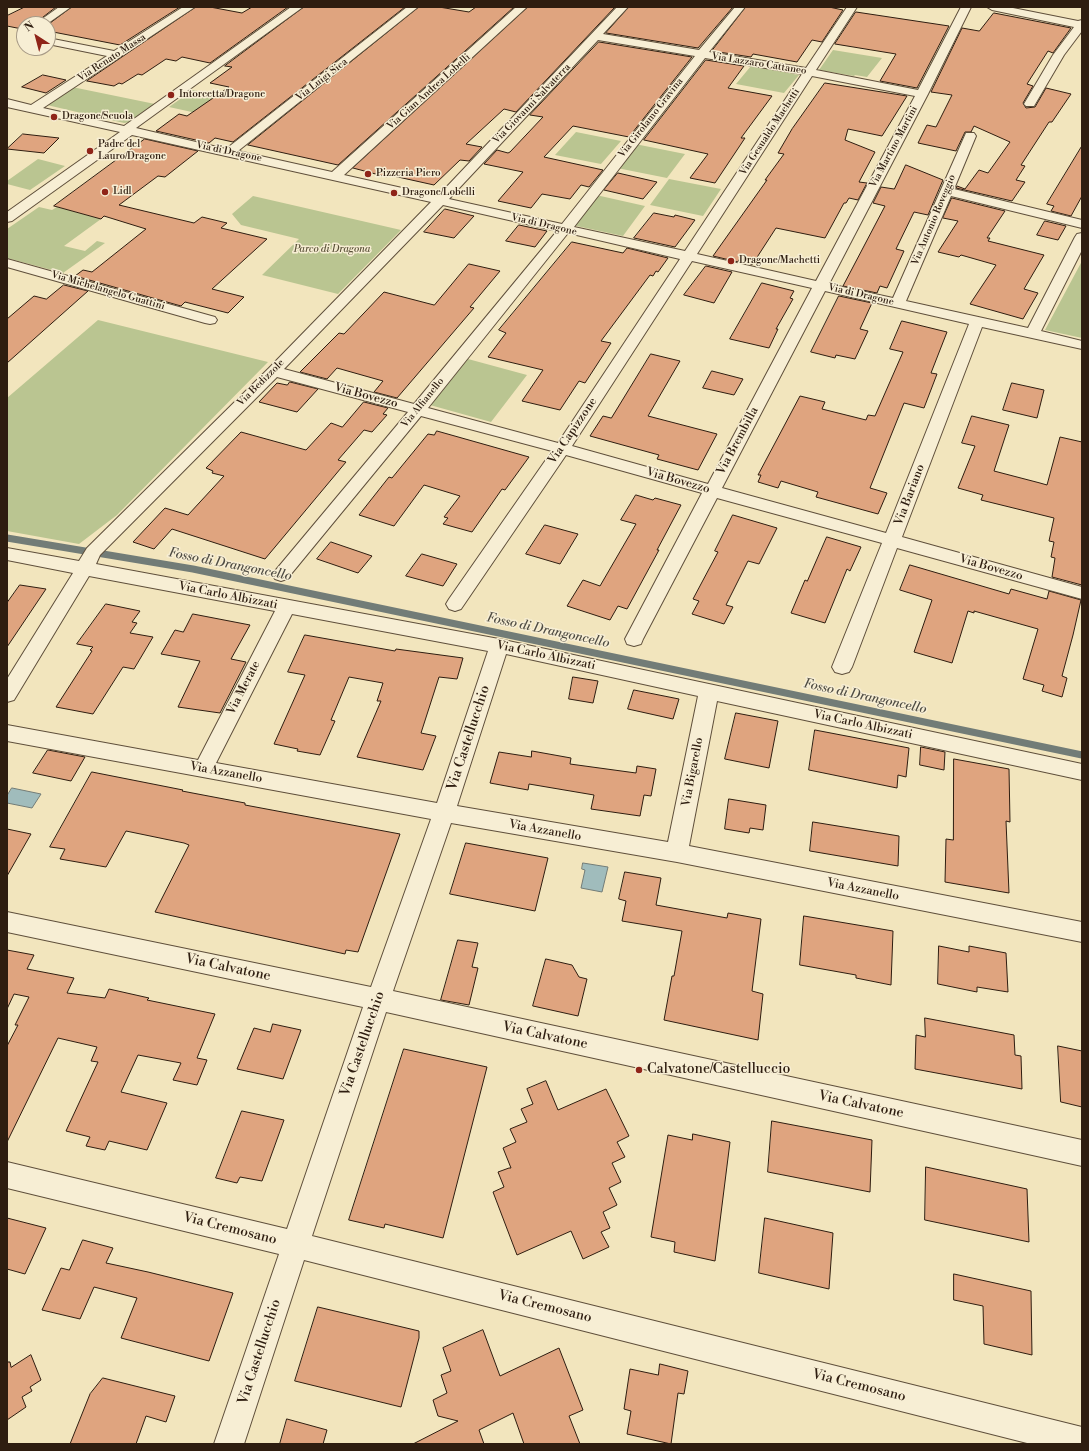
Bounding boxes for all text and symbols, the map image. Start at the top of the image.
north arrow [16,16,56,56]
text: N [22,19,37,35]
street label: Via Renato Massa [76,32,148,84]
street label: Via Gian Andrea Lobelli [385,51,473,133]
street label: Via Lazzaro Cattaneo [711,51,807,77]
street label: Via Luigi Sica [294,56,350,104]
street label: Via Giovanni Salvaterra [491,61,573,147]
street label: Via Girolamo Gravina [616,76,686,160]
street label: Via Gesualdo Machetti [737,86,803,178]
place label: Intorcetta/Dragone [179,89,265,101]
marker: Intorcetta/Dragone [166,90,176,100]
street label: Via Martino Martini [867,104,921,190]
place label: Dragone/Scuola [62,111,133,123]
marker: Dragone/Scuola [49,112,59,122]
place label: Padre del Lauro/Dragone [98,139,166,162]
street label: Via di Dragone [195,139,263,165]
marker: Padre del Lauro/Dragone [85,146,95,156]
place label: Pizzeria Piero [376,168,441,180]
marker: Pizzeria Piero [363,169,373,179]
street label: Via Antonio Roveggio [909,173,959,267]
place label: Lidl [113,186,132,198]
marker: Lidl [100,187,110,197]
place label: Dragone/Lobelli [402,187,475,199]
marker: Dragone/Lobelli [389,188,399,198]
street label: Via di Dragone [510,212,578,238]
park label: Parco di Dragona [294,244,370,256]
place label: Dragone/Machetti [739,255,820,267]
marker: Dragone/Machetti [726,256,736,266]
street label: Via Michelangelo Guattini [50,269,166,313]
street label: Via di Dragone [827,282,895,308]
street label: Via Bedizzole [235,357,287,409]
street label: Via Alfianello [399,376,447,430]
street label: Via Bovezzo [333,381,399,411]
street label: Via Capizzone [545,395,601,467]
street label: Via Brembilla [714,405,762,477]
street label: Via Bariano [892,462,928,528]
street label: Via Bovezzo [645,465,711,497]
water label: Fosso di Drangoncello [167,545,293,585]
street label: Via Bovezzo [958,552,1024,584]
street label: Via Carlo Albizzati [177,579,279,613]
water label: Fosso di Drangoncello [485,610,611,652]
street label: Via Carlo Albizzati [495,638,597,674]
street label: Via Merate [224,659,264,717]
water label: Fosso di Drangoncello [802,676,928,718]
street label: Via Castellucchio [444,683,494,793]
street label: Via Carlo Albizzati [812,707,914,743]
street label: Via Bigarello [679,736,707,808]
street label: Via Azzanello [189,760,263,786]
street label: Via Azzanello [508,818,582,844]
street label: Via Azzanello [826,876,900,904]
street label: Via Calvatone [184,951,272,985]
street label: Via Castellucchio [337,989,389,1099]
street label: Via Calvatone [501,1019,589,1053]
place label: Calvatone/Castelluccio [647,1062,790,1078]
marker: Calvatone/Castelluccio [634,1065,644,1075]
street label: Via Calvatone [817,1088,905,1122]
street label: Via Cremosano [181,1209,279,1249]
street label: Via Cremosano [496,1287,594,1327]
street label: Via Castellucchio [235,1297,285,1407]
street label: Via Cremosano [810,1366,908,1406]

